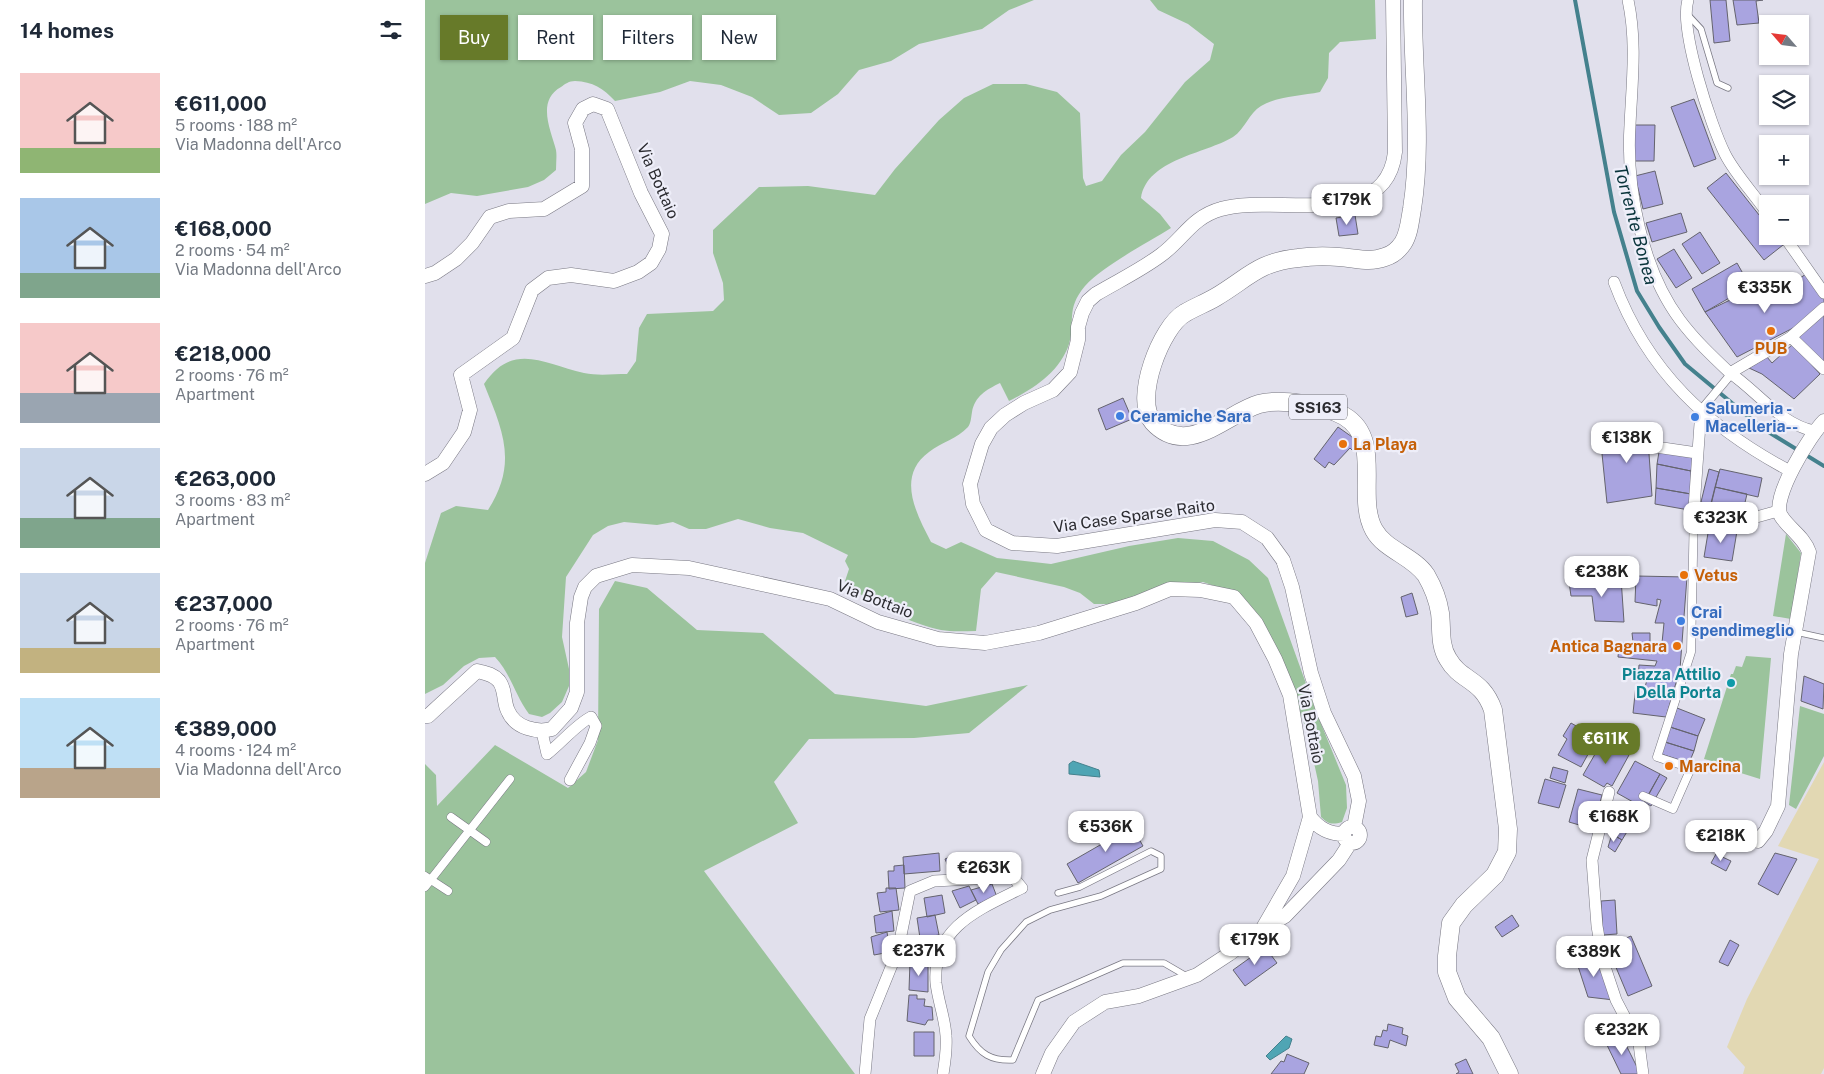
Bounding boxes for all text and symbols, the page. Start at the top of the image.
chip: Buy [440,15,508,60]
chip: Rent [518,15,593,60]
chip: Filters [603,15,692,60]
chip: New [702,15,776,60]
north arrow [1759,15,1809,65]
map controls [1759,15,1809,245]
icon: filters [377,16,405,44]
text: 14 homes [20,18,114,43]
button: layers [1759,75,1809,125]
text: €611,000 [175,91,267,116]
icon: home [60,93,120,153]
text: 5 rooms · 188 m² [175,116,297,135]
text: Via Madonna dell'Arco [175,135,341,154]
button: + [1759,135,1809,185]
street label: Via Bottaio [633,140,683,222]
water label: Torrente Bonea [1610,163,1662,287]
pin: €179K [1312,184,1382,226]
text: €179K [1322,190,1372,209]
button: − [1759,195,1809,245]
text: €168,000 [175,216,272,241]
icon: home [60,218,120,278]
text: 2 rooms · 54 m² [175,241,290,260]
text: Via Madonna dell'Arco [175,260,341,279]
pin: €335K [1730,272,1800,314]
text: €335K [1738,278,1792,297]
marker: PUB [1765,325,1777,337]
place label: PUB [1755,339,1788,358]
text: €218,000 [175,341,271,366]
icon: home [60,343,120,403]
text: 2 rooms · 76 m² [175,366,289,385]
text: Apartment [175,385,255,404]
road number: SS163 [1289,394,1347,420]
place label: Salumeria - Macelleria-- [1705,399,1798,436]
place label: Ceramiche Sara [1130,407,1251,426]
marker: Ceramiche Sara [1114,410,1126,422]
marker: Salumeria - Macelleria-- [1689,411,1701,423]
pin: €138K [1592,422,1662,464]
text: €138K [1602,428,1652,447]
place label: La Playa [1353,435,1417,454]
marker: La Playa [1337,438,1349,450]
text: €263,000 [175,466,276,491]
icon: home [60,468,120,528]
text: 3 rooms · 83 m² [175,491,290,510]
street label: Via Case Sparse Raito [1052,495,1216,537]
pin: €323K [1686,502,1756,544]
text: €323K [1694,508,1748,527]
text: Apartment [175,510,255,529]
pin: €238K [1567,556,1637,598]
text: €238K [1575,562,1629,581]
place label: Vetus [1694,566,1738,585]
marker: Vetus [1678,569,1690,581]
street label: Via Bottaio [834,576,916,622]
text: €237,000 [175,591,273,616]
icon: home [60,593,120,653]
place label: Crai spendimeglio [1691,603,1794,640]
marker: Crai spendimeglio [1675,615,1687,627]
text: 2 rooms · 76 m² [175,616,289,635]
text: Apartment [175,635,255,654]
place label: Antica Bagnara [1550,637,1667,656]
marker: Antica Bagnara [1671,640,1683,652]
place label: Piazza Attilio Della Porta [1622,665,1721,702]
marker: Piazza Attilio Della Porta [1725,677,1737,689]
street label: Via Bottaio [1294,683,1328,765]
text: €389,000 [175,716,277,741]
icon: home [60,718,120,778]
pin: €611K [1571,722,1641,765]
text: €611K [1583,729,1629,748]
text: 4 rooms · 124 m² [175,741,296,760]
place label: Marcina [1679,757,1741,776]
text: Via Madonna dell'Arco [175,760,341,779]
marker: Marcina [1663,760,1675,772]
pin: €168K [1579,800,1649,843]
text: €168K [1589,807,1639,826]
pin: €536K [1071,810,1141,853]
text: €536K [1079,817,1133,836]
pin: €218K [1686,820,1756,862]
text: €218K [1696,826,1746,845]
pin: €263K [949,852,1019,894]
text: €263K [957,858,1011,877]
pin: €179K [1220,924,1290,966]
text: €179K [1230,930,1280,949]
pin: €237K [884,934,954,977]
pin: €389K [1559,936,1629,978]
text: €237K [893,941,945,960]
text: €389K [1567,942,1621,961]
pin: €232K [1587,1014,1657,1056]
text: €232K [1596,1020,1648,1039]

